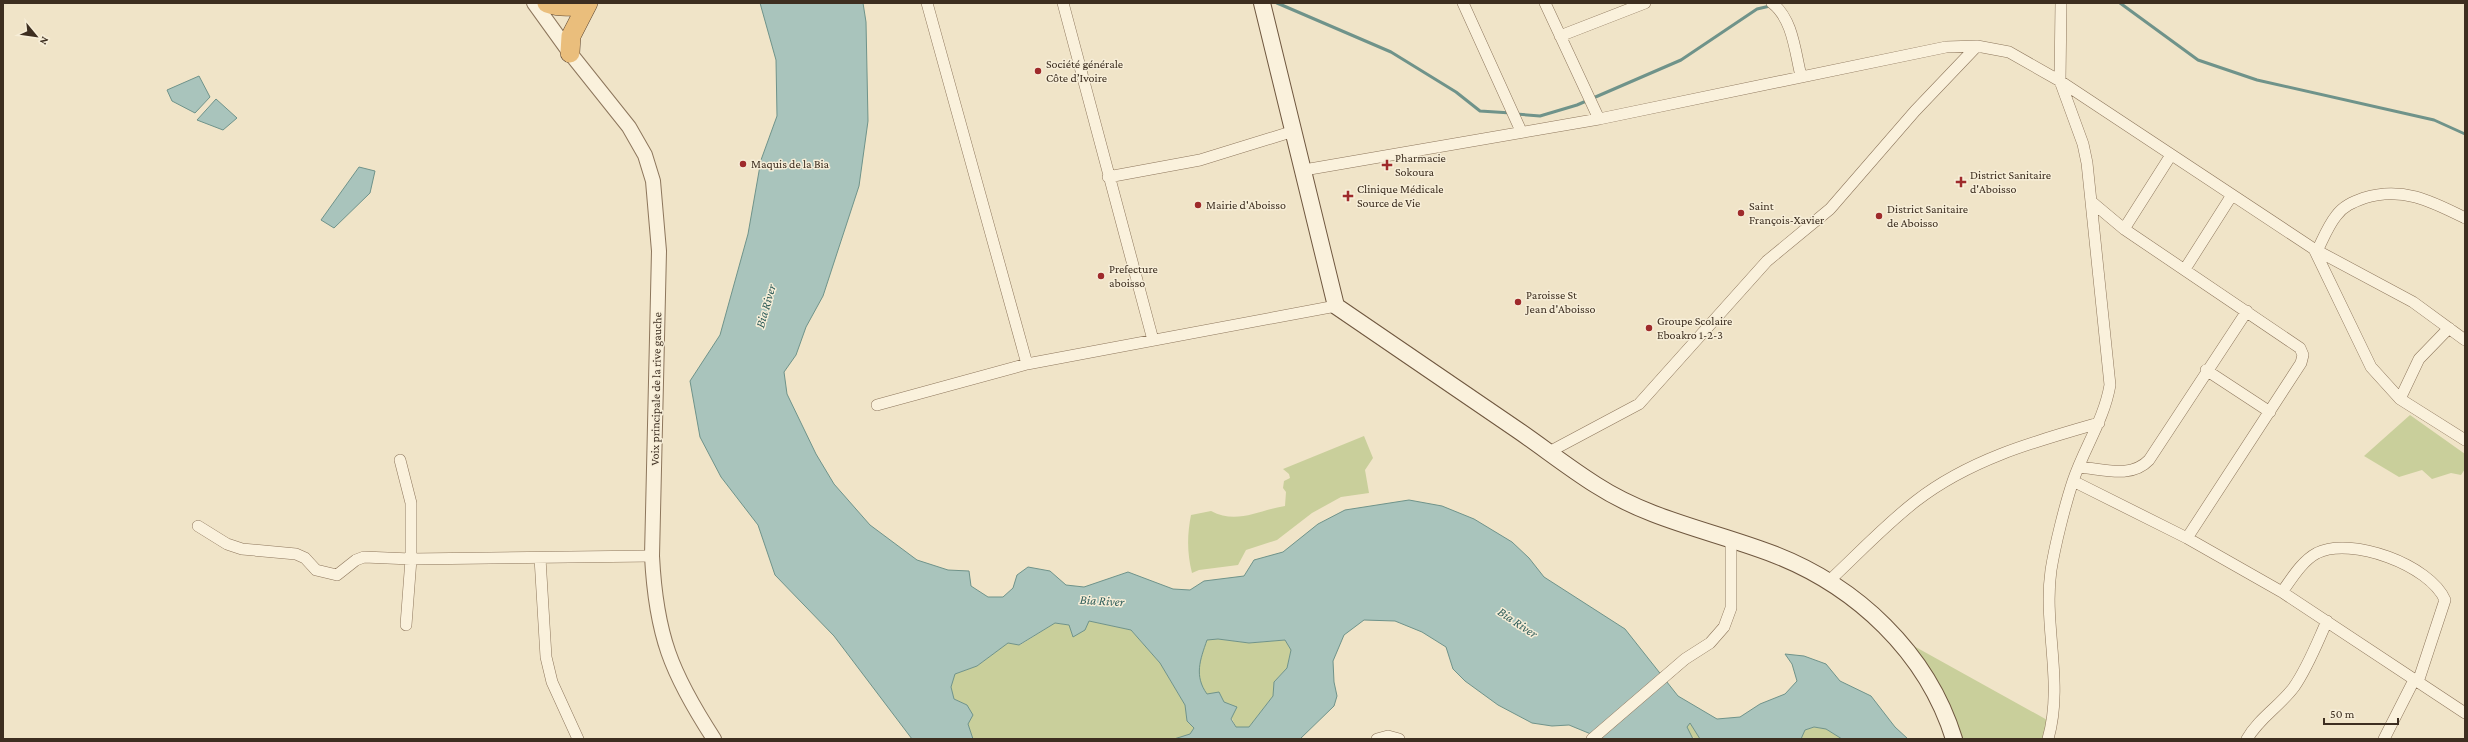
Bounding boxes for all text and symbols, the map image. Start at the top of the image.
north arrow [16,16,56,56]
text: N [37,35,52,47]
place label: Société générale Côte d’Ivoire [1046,57,1123,85]
marker: Société générale Côte d’Ivoire [1033,66,1043,76]
place label: Pharmacie Sokoura [1395,151,1446,179]
place label: Maquis de la Bia [751,157,830,171]
marker: Maquis de la Bia [738,159,748,169]
marker: Pharmacie Sokoura [1382,160,1392,170]
place label: District Sanitaire d'Aboisso [1970,168,2051,196]
marker: District Sanitaire d'Aboisso [1955,176,1967,188]
place label: Clinique Médicale Source de Vie [1357,182,1444,210]
marker: Clinique Médicale Source de Vie [1342,190,1354,202]
place label: Mairie d'Aboisso [1206,198,1286,212]
place label: Saint François-Xavier [1749,199,1825,227]
marker: Mairie d'Aboisso [1193,200,1203,210]
place label: District Sanitaire de Aboisso [1887,202,1968,230]
marker: Saint François-Xavier [1736,208,1746,218]
marker: District Sanitaire de Aboisso [1874,211,1884,221]
place label: Prefecture aboisso [1109,262,1158,290]
marker: Prefecture aboisso [1096,271,1106,281]
water label: Bia River [752,282,779,330]
place label: Paroisse St Jean d'Aboisso [1525,288,1596,316]
marker: Paroisse St Jean d'Aboisso [1513,297,1523,307]
street label: Voix principale de la rive gauche [648,312,664,466]
place label: Groupe Scolaire Eboakro 1-2-3 [1657,314,1732,342]
marker: Groupe Scolaire Eboakro 1-2-3 [1644,323,1654,333]
water label: Bia River [1079,592,1125,609]
water label: Bia River [1495,604,1541,641]
scale bar [2324,700,2398,726]
text: 50 m [2330,707,2355,721]

